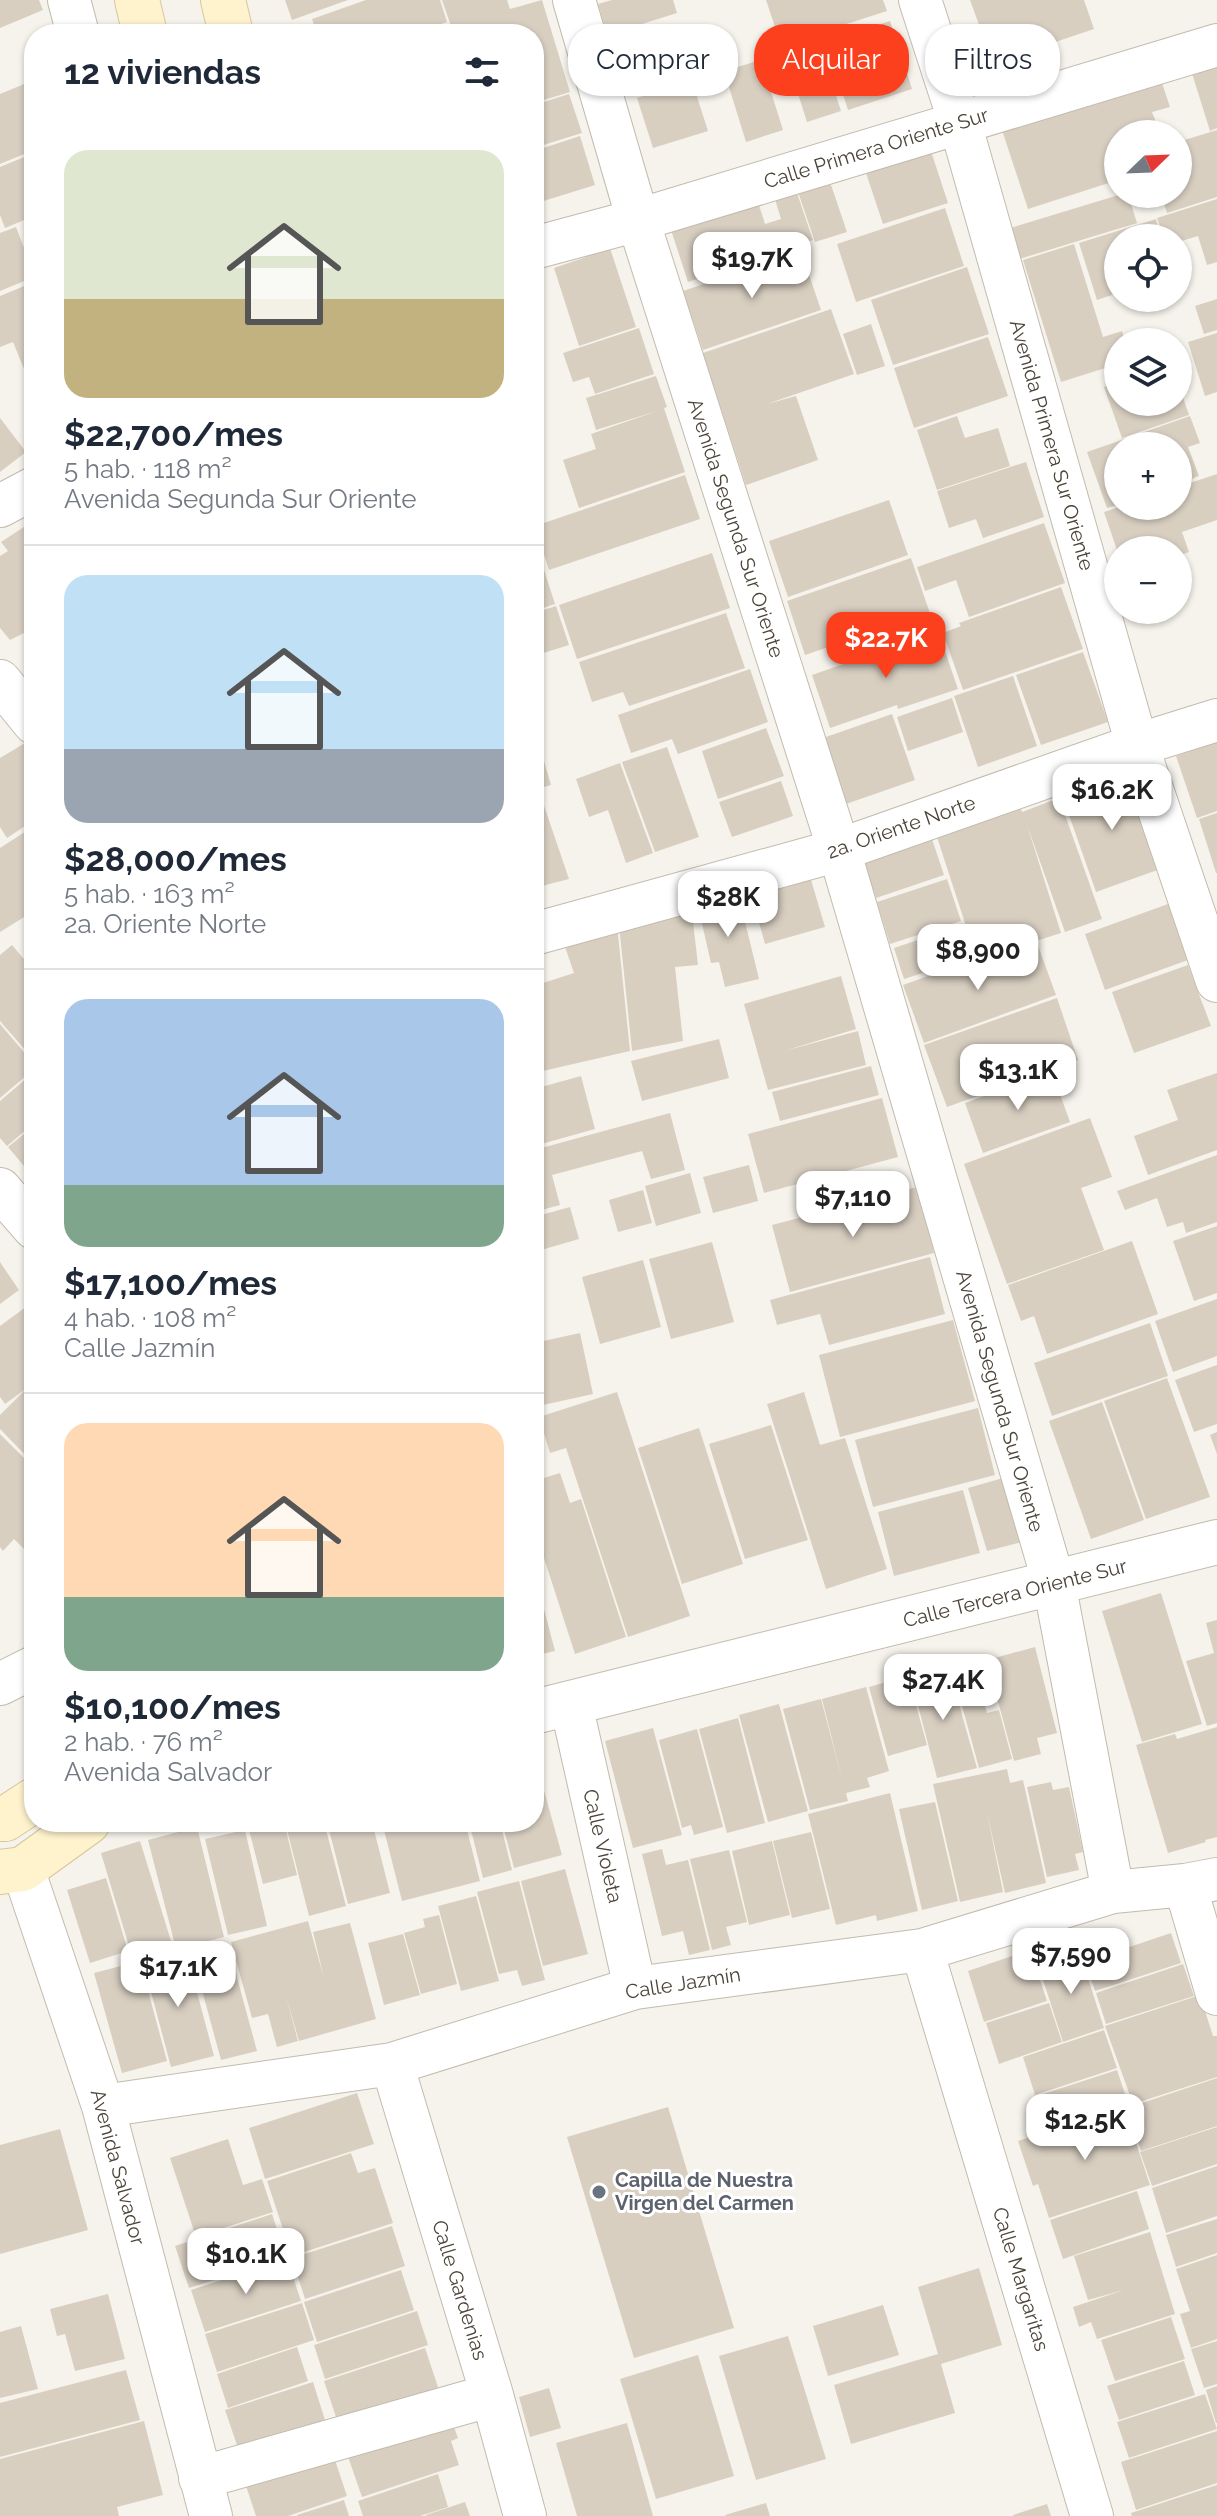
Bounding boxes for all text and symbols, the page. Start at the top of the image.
chip: Comprar [568,24,738,96]
chip: Alquilar [754,24,909,96]
chip: Filtros [925,24,1060,96]
icon: filters [460,50,504,94]
text: 12 viviendas [64,52,261,92]
street label: Calle Primera Oriente Sur [761,102,991,194]
north arrow [1104,120,1192,208]
map controls [1104,120,1192,624]
icon: home [212,202,356,346]
button: locate [1104,224,1192,312]
pin: $19.7K [687,232,817,300]
text: $19.7K [711,243,793,273]
street label: Avenida Primera Sur Oriente [1005,317,1099,573]
button: layers [1104,328,1192,416]
street label: Avenida Segunda Sur Oriente [683,395,789,661]
text: $22,700/mes [64,414,283,454]
button: + [1104,432,1192,520]
text: 5 hab. · 118 m² [64,454,232,484]
text: Avenida Segunda Sur Oriente [64,484,417,514]
button: − [1104,536,1192,624]
pin: $22.7K [821,612,951,680]
text: $22.7K [844,623,928,653]
icon: home [212,627,356,771]
pin: $16.2K [1047,764,1177,832]
text: $16.2K [1070,775,1154,805]
street label: 2a. Oriente Norte [824,790,979,864]
text: $28,000/mes [64,839,287,879]
pin: $28K [681,871,775,939]
text: 5 hab. · 163 m² [64,879,235,909]
text: $28K [696,882,760,912]
text: 2a. Oriente Norte [64,909,266,939]
pin: $8,900 [913,924,1043,992]
text: $8,900 [935,935,1021,965]
pin: $13.1K [953,1044,1083,1112]
icon: home [212,1051,356,1195]
text: $13.1K [978,1055,1058,1085]
pin: $7,110 [788,1171,918,1239]
text: $7,110 [814,1182,892,1212]
text: $17,100/mes [64,1263,277,1303]
street label: Avenida Segunda Sur Oriente [951,1267,1049,1535]
text: 4 hab. · 108 m² [64,1303,236,1333]
text: Calle Jazmín [64,1333,215,1363]
icon: home [212,1475,356,1619]
street label: Calle Tercera Oriente Sur [901,1554,1129,1632]
pin: $27.4K [878,1654,1008,1722]
text: $27.4K [902,1665,984,1695]
text: $10,100/mes [64,1687,281,1727]
text: 2 hab. · 76 m² [64,1727,223,1757]
text: Avenida Salvador [64,1757,272,1787]
street label: Calle Violeta [578,1787,628,1905]
pin: $7,590 [1006,1928,1136,1996]
text: $7,590 [1030,1939,1112,1969]
pin: $17.1K [113,1941,243,2009]
text: $17.1K [139,1952,217,1982]
street label: Calle Jazmín [624,1962,742,2004]
street label: Avenida Salvador [86,2087,150,2247]
pin: $12.5K [1020,2094,1150,2162]
text: $12.5K [1044,2105,1126,2135]
place label: Capilla de Nuestra Virgen del Carmen [615,2168,794,2215]
marker: Capilla de Nuestra Virgen del Carmen [590,2183,608,2201]
street label: Calle Margaritas [988,2204,1054,2354]
street label: Calle Gardenias [427,2217,493,2363]
pin: $10.1K [181,2228,311,2296]
text: $10.1K [205,2239,287,2269]

